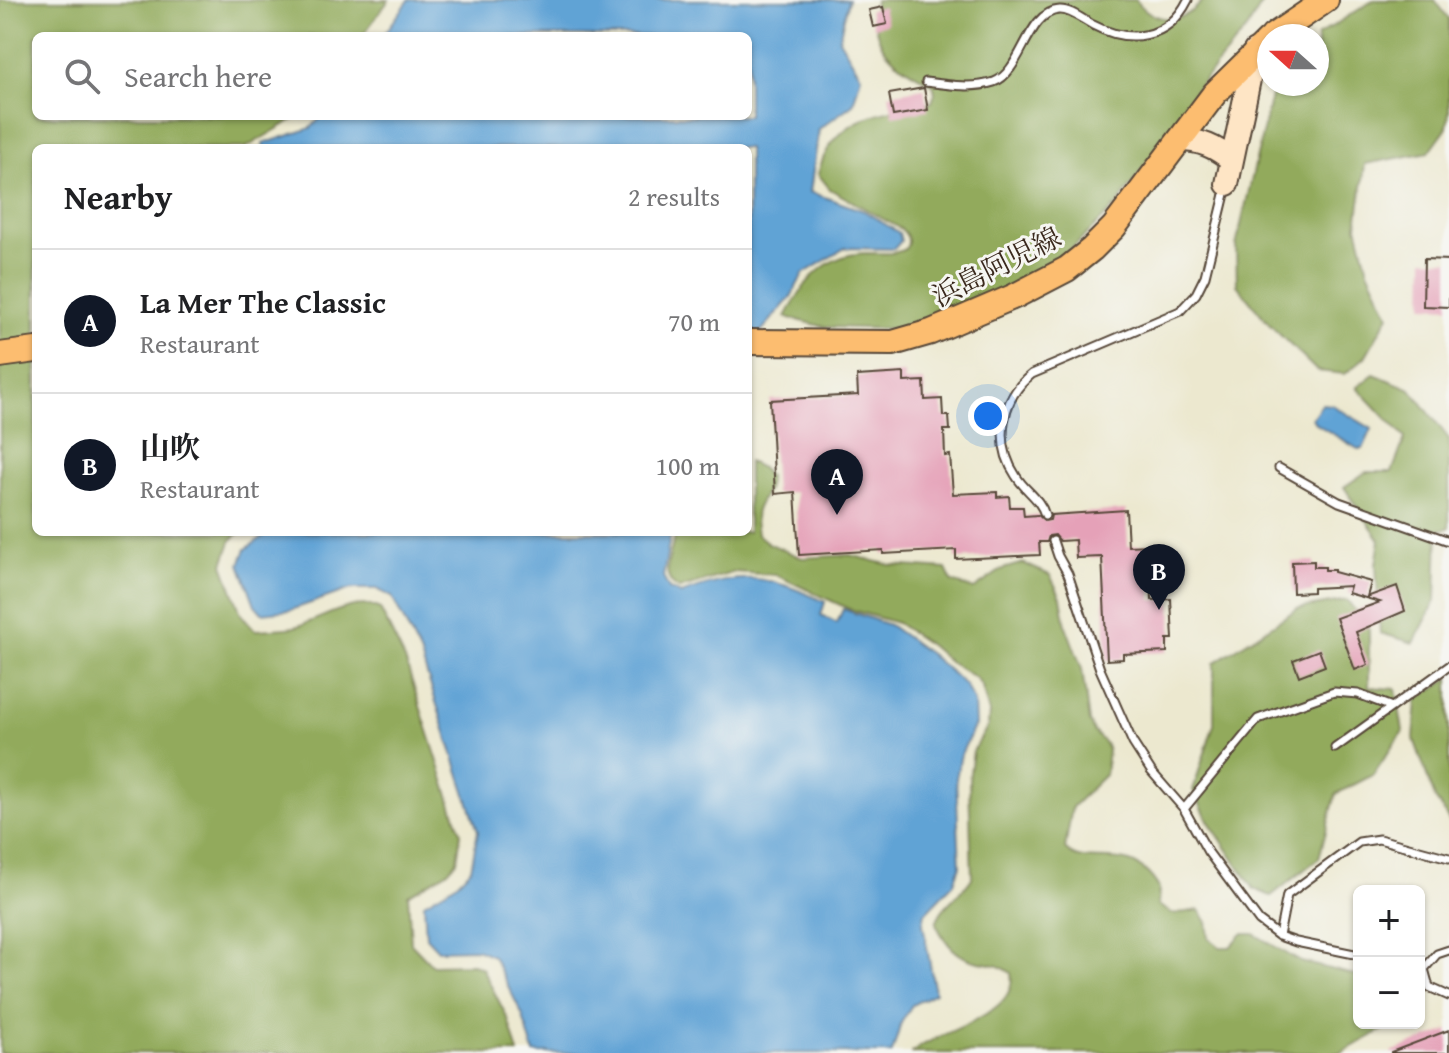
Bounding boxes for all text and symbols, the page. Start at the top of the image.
north arrow [1257,24,1329,96]
search box [32,32,752,120]
icon: search [60,54,104,98]
text: Search here [124,54,272,98]
text: Nearby [64,172,173,221]
text: 2 results [628,177,720,216]
street label: 浜島阿児線 [924,216,1068,316]
text: La Mer The Classic [140,280,386,324]
text: A [82,302,98,341]
text: 70 m [668,302,720,341]
text: Restaurant [140,324,260,363]
your location [968,396,1008,436]
text: 山吹 [140,425,200,469]
text: B [82,446,98,485]
text: 100 m [655,446,720,485]
pin: A [811,449,863,515]
text: Restaurant [140,469,260,508]
pin: B [1133,544,1185,610]
map controls [1353,885,1425,1029]
button: + [1353,885,1425,957]
button: − [1353,957,1425,1029]

